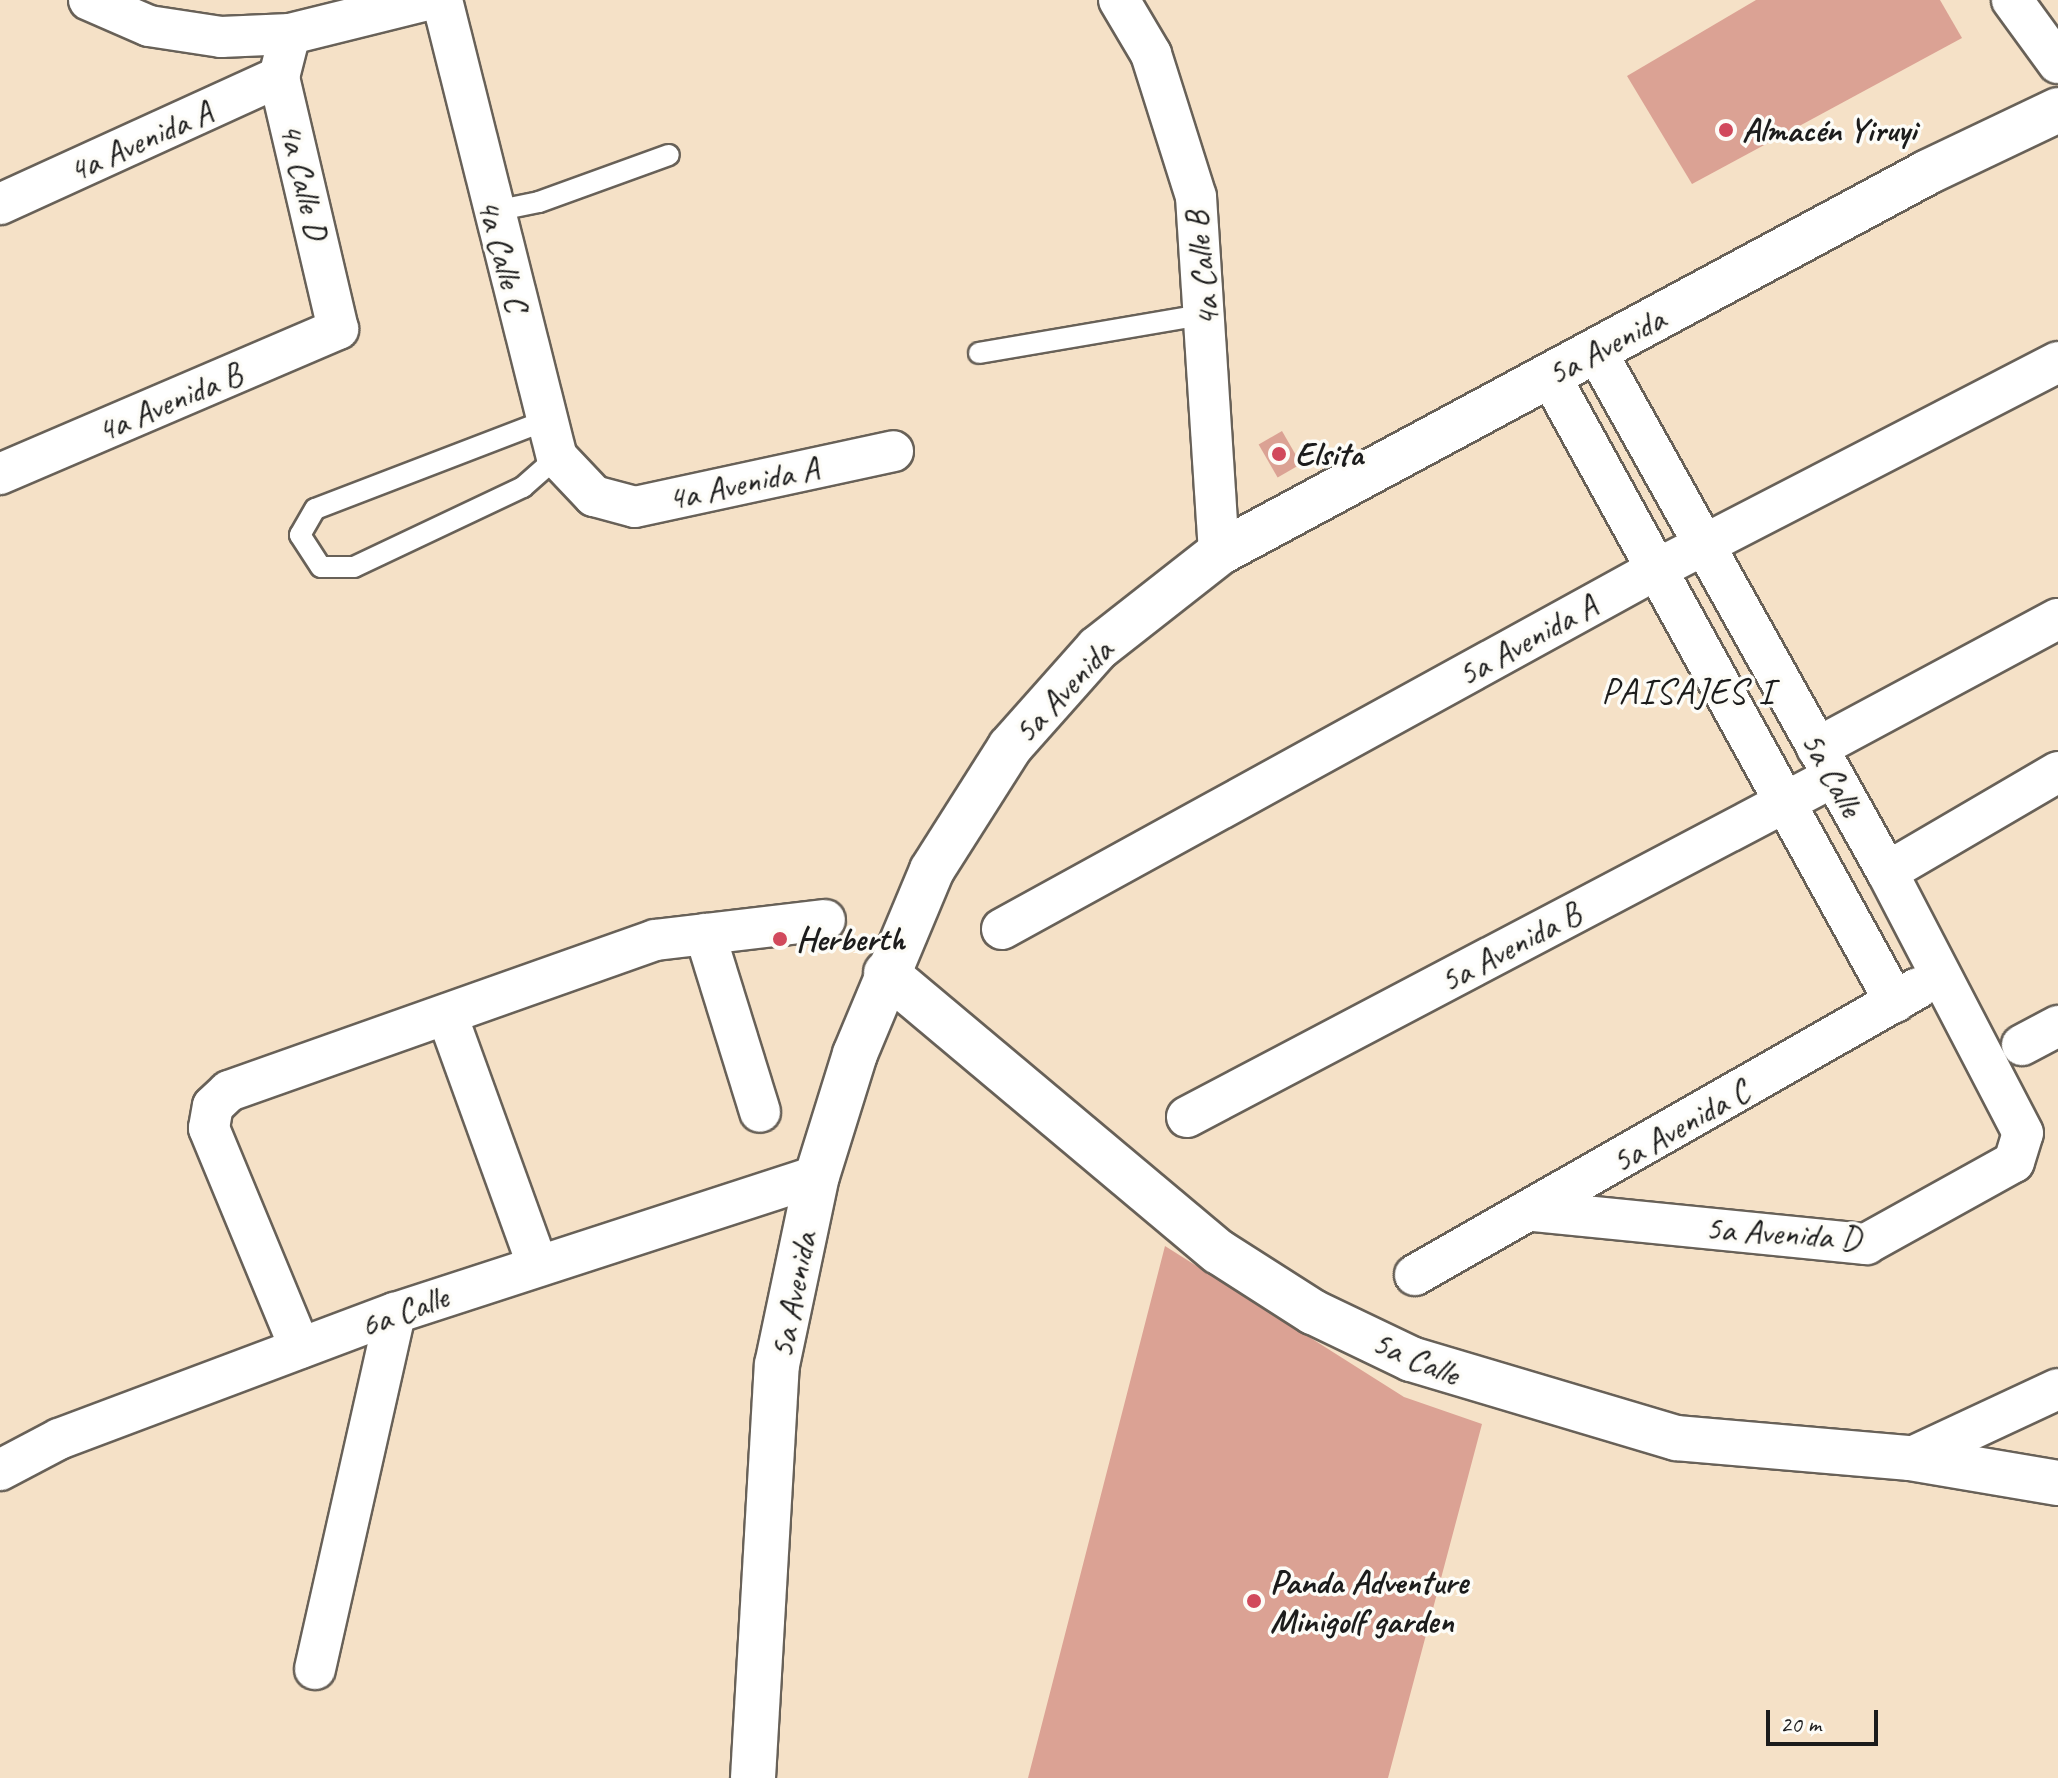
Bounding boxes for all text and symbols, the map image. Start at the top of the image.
street label: 4a Avenida A [62,91,218,191]
place label: Almacén Yiruyi [1742,110,1916,150]
street label: 4a Calle D [271,118,337,244]
marker: Almacén Yiruyi [1717,121,1735,139]
street label: 4a Calle C [468,194,538,316]
street label: 4a Calle B [1176,208,1228,330]
street label: 5a Avenida [1541,298,1671,394]
street label: 4a Avenida B [91,353,247,451]
place label: Elsita [1295,434,1363,474]
marker: Elsita [1270,445,1288,463]
street label: 4a Avenida A [664,447,822,519]
street label: 5a Avenida A [1451,585,1603,695]
street label: 5a Avenida [1005,631,1121,751]
district label: PAISAJES I [1602,670,1774,714]
street label: 5a Calle [1792,724,1872,824]
street label: 5a Avenida B [1433,893,1587,1001]
place label: Herberth [796,919,905,959]
marker: Herberth [771,930,789,948]
street label: 5a Avenida C [1604,1071,1756,1181]
street label: 5a Avenida D [1705,1207,1861,1259]
street label: 5a Avenida [761,1229,825,1361]
street label: 6a Calle [354,1276,454,1346]
street label: 5a Calle [1366,1321,1466,1395]
place label: Panda Adventure Minigolf garden [1270,1561,1468,1640]
marker: Panda Adventure Minigolf garden [1245,1592,1263,1610]
scale bar [1770,1694,1882,1744]
text: 20 m [1780,1709,1821,1739]

